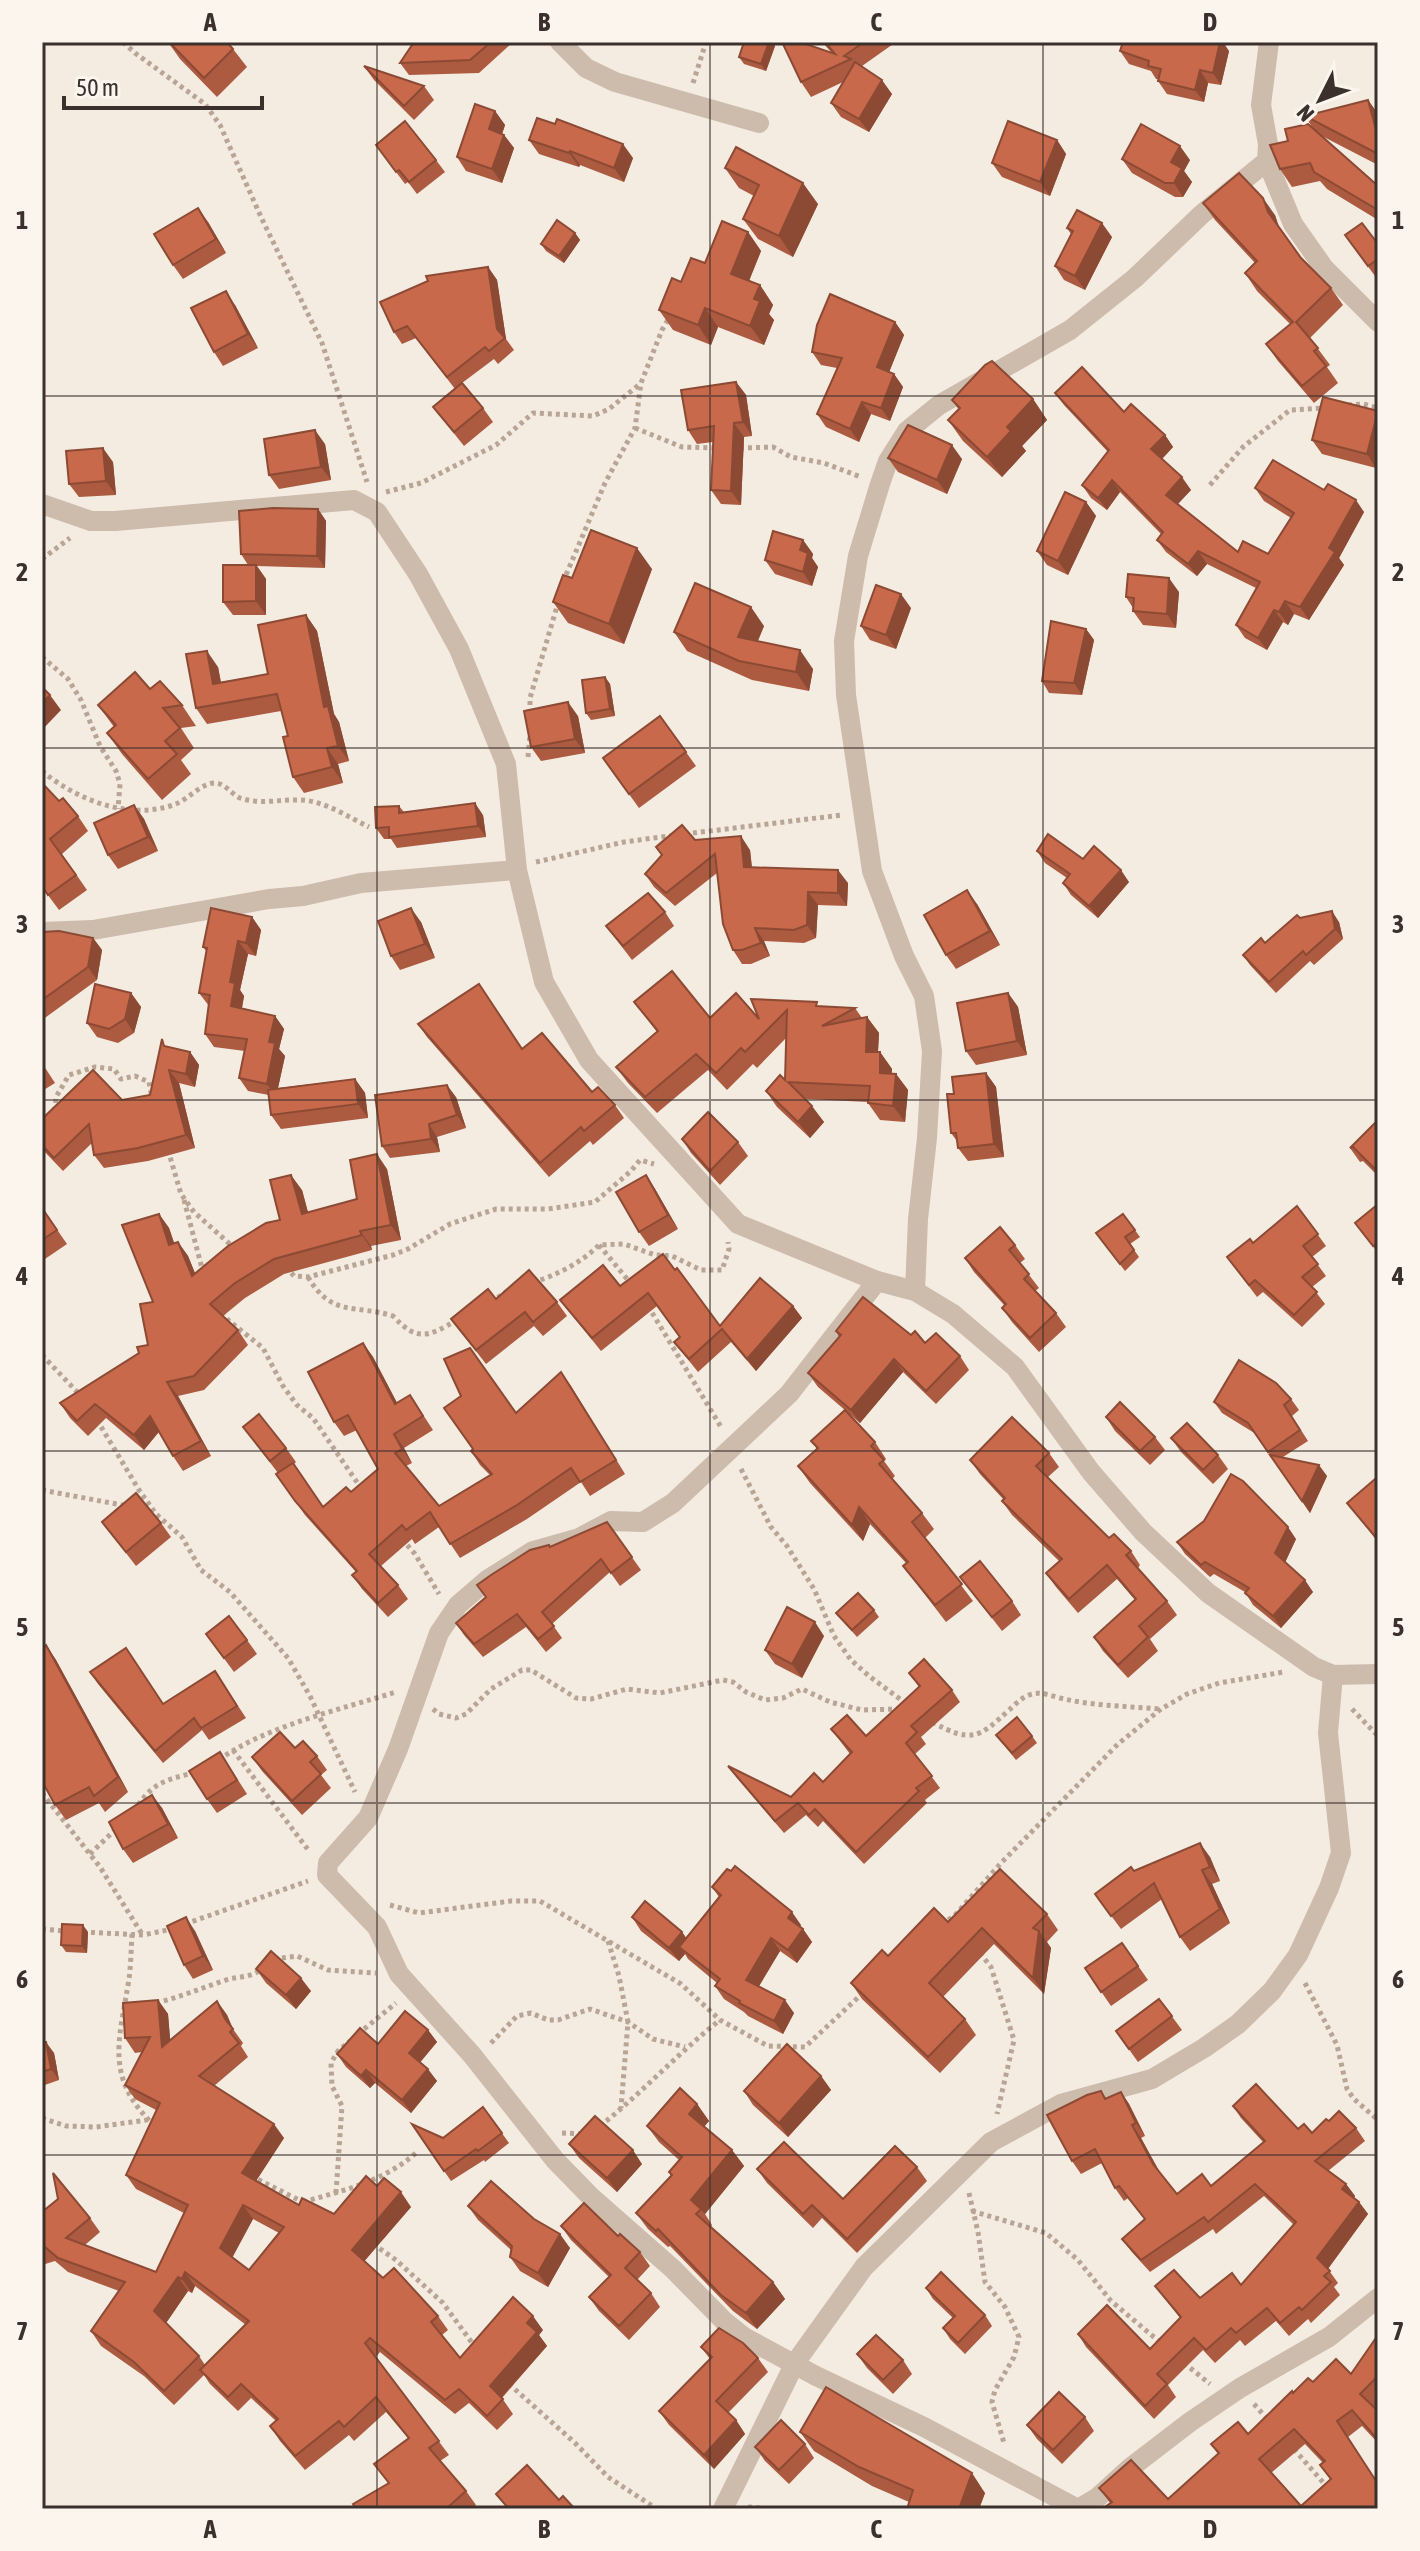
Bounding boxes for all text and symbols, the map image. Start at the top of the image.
text: A [203,7,217,37]
text: B [538,7,551,37]
text: C [870,7,882,37]
text: D [1203,7,1217,37]
scale bar [64,60,262,110]
north arrow [1280,60,1360,140]
text: 50 m [76,74,119,101]
text: N [1291,100,1319,127]
text: 1 [16,205,28,235]
text: 1 [1392,205,1404,235]
text: 2 [16,557,28,587]
text: 2 [1392,557,1404,587]
text: 3 [16,909,28,939]
text: 3 [1392,909,1404,939]
text: 4 [15,1261,28,1291]
text: 4 [1391,1261,1404,1291]
text: 5 [16,1612,28,1642]
text: 5 [1392,1612,1404,1642]
text: 6 [16,1964,28,1994]
text: 6 [1392,1964,1404,1994]
text: 7 [16,2316,28,2346]
text: 7 [1392,2316,1404,2346]
text: A [203,2514,217,2544]
text: B [538,2514,551,2544]
text: C [870,2514,882,2544]
text: D [1203,2514,1217,2544]

